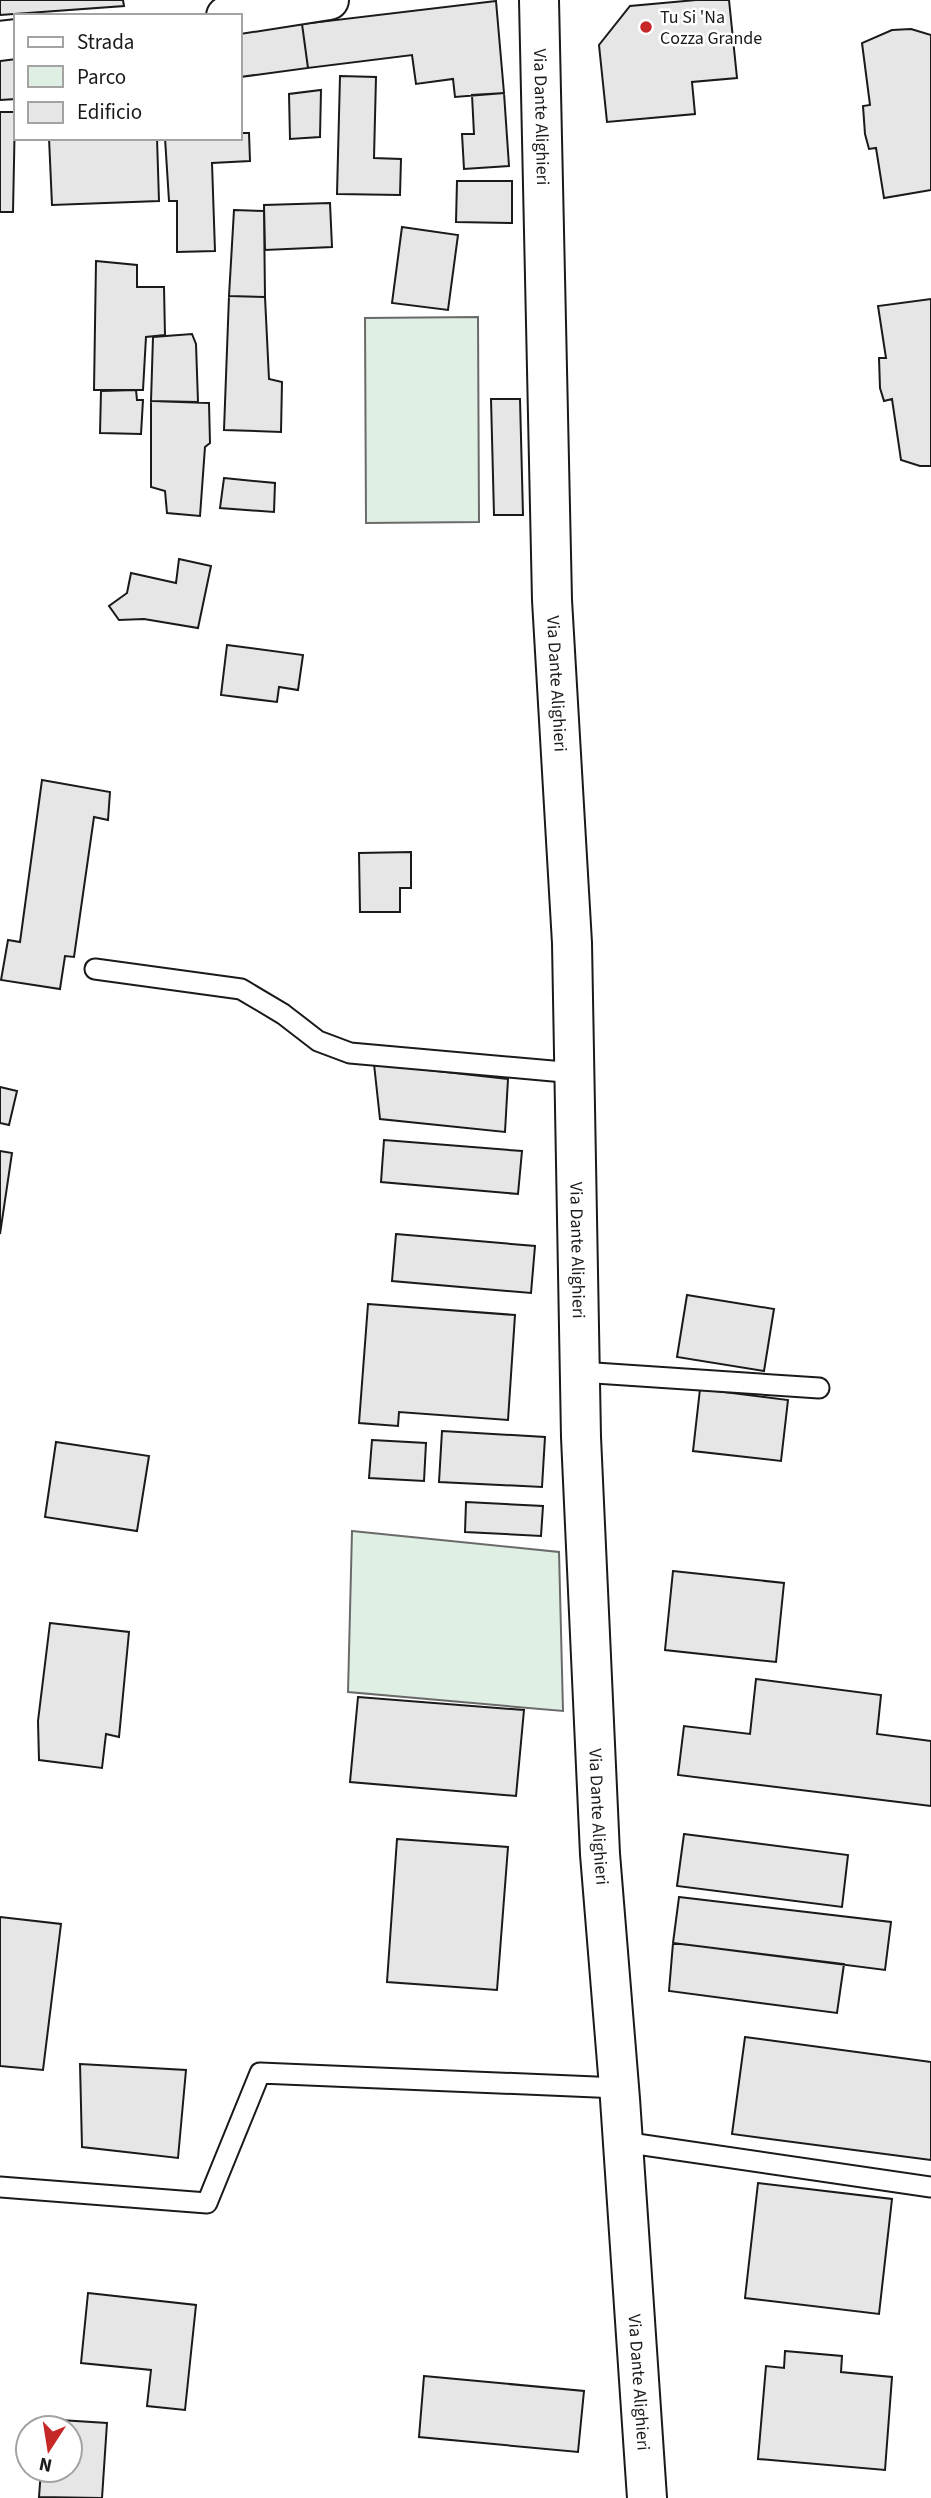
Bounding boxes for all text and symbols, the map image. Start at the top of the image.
place label: Tu Si 'Na Cozza Grande [660,5,762,51]
legend [14,14,242,140]
marker: Tu Si 'Na Cozza Grande [638,19,654,35]
text: Strada [77,27,134,57]
street label: Via Dante Alighieri [528,48,556,186]
text: Parco [77,62,126,92]
text: Edificio [77,97,142,127]
street label: Via Dante Alighieri [540,615,573,753]
street label: Via Dante Alighieri [564,1182,591,1319]
street label: Via Dante Alighieri [583,1748,615,1886]
street label: Via Dante Alighieri [622,2313,656,2451]
north arrow [14,2414,84,2484]
text: N [37,2450,55,2479]

